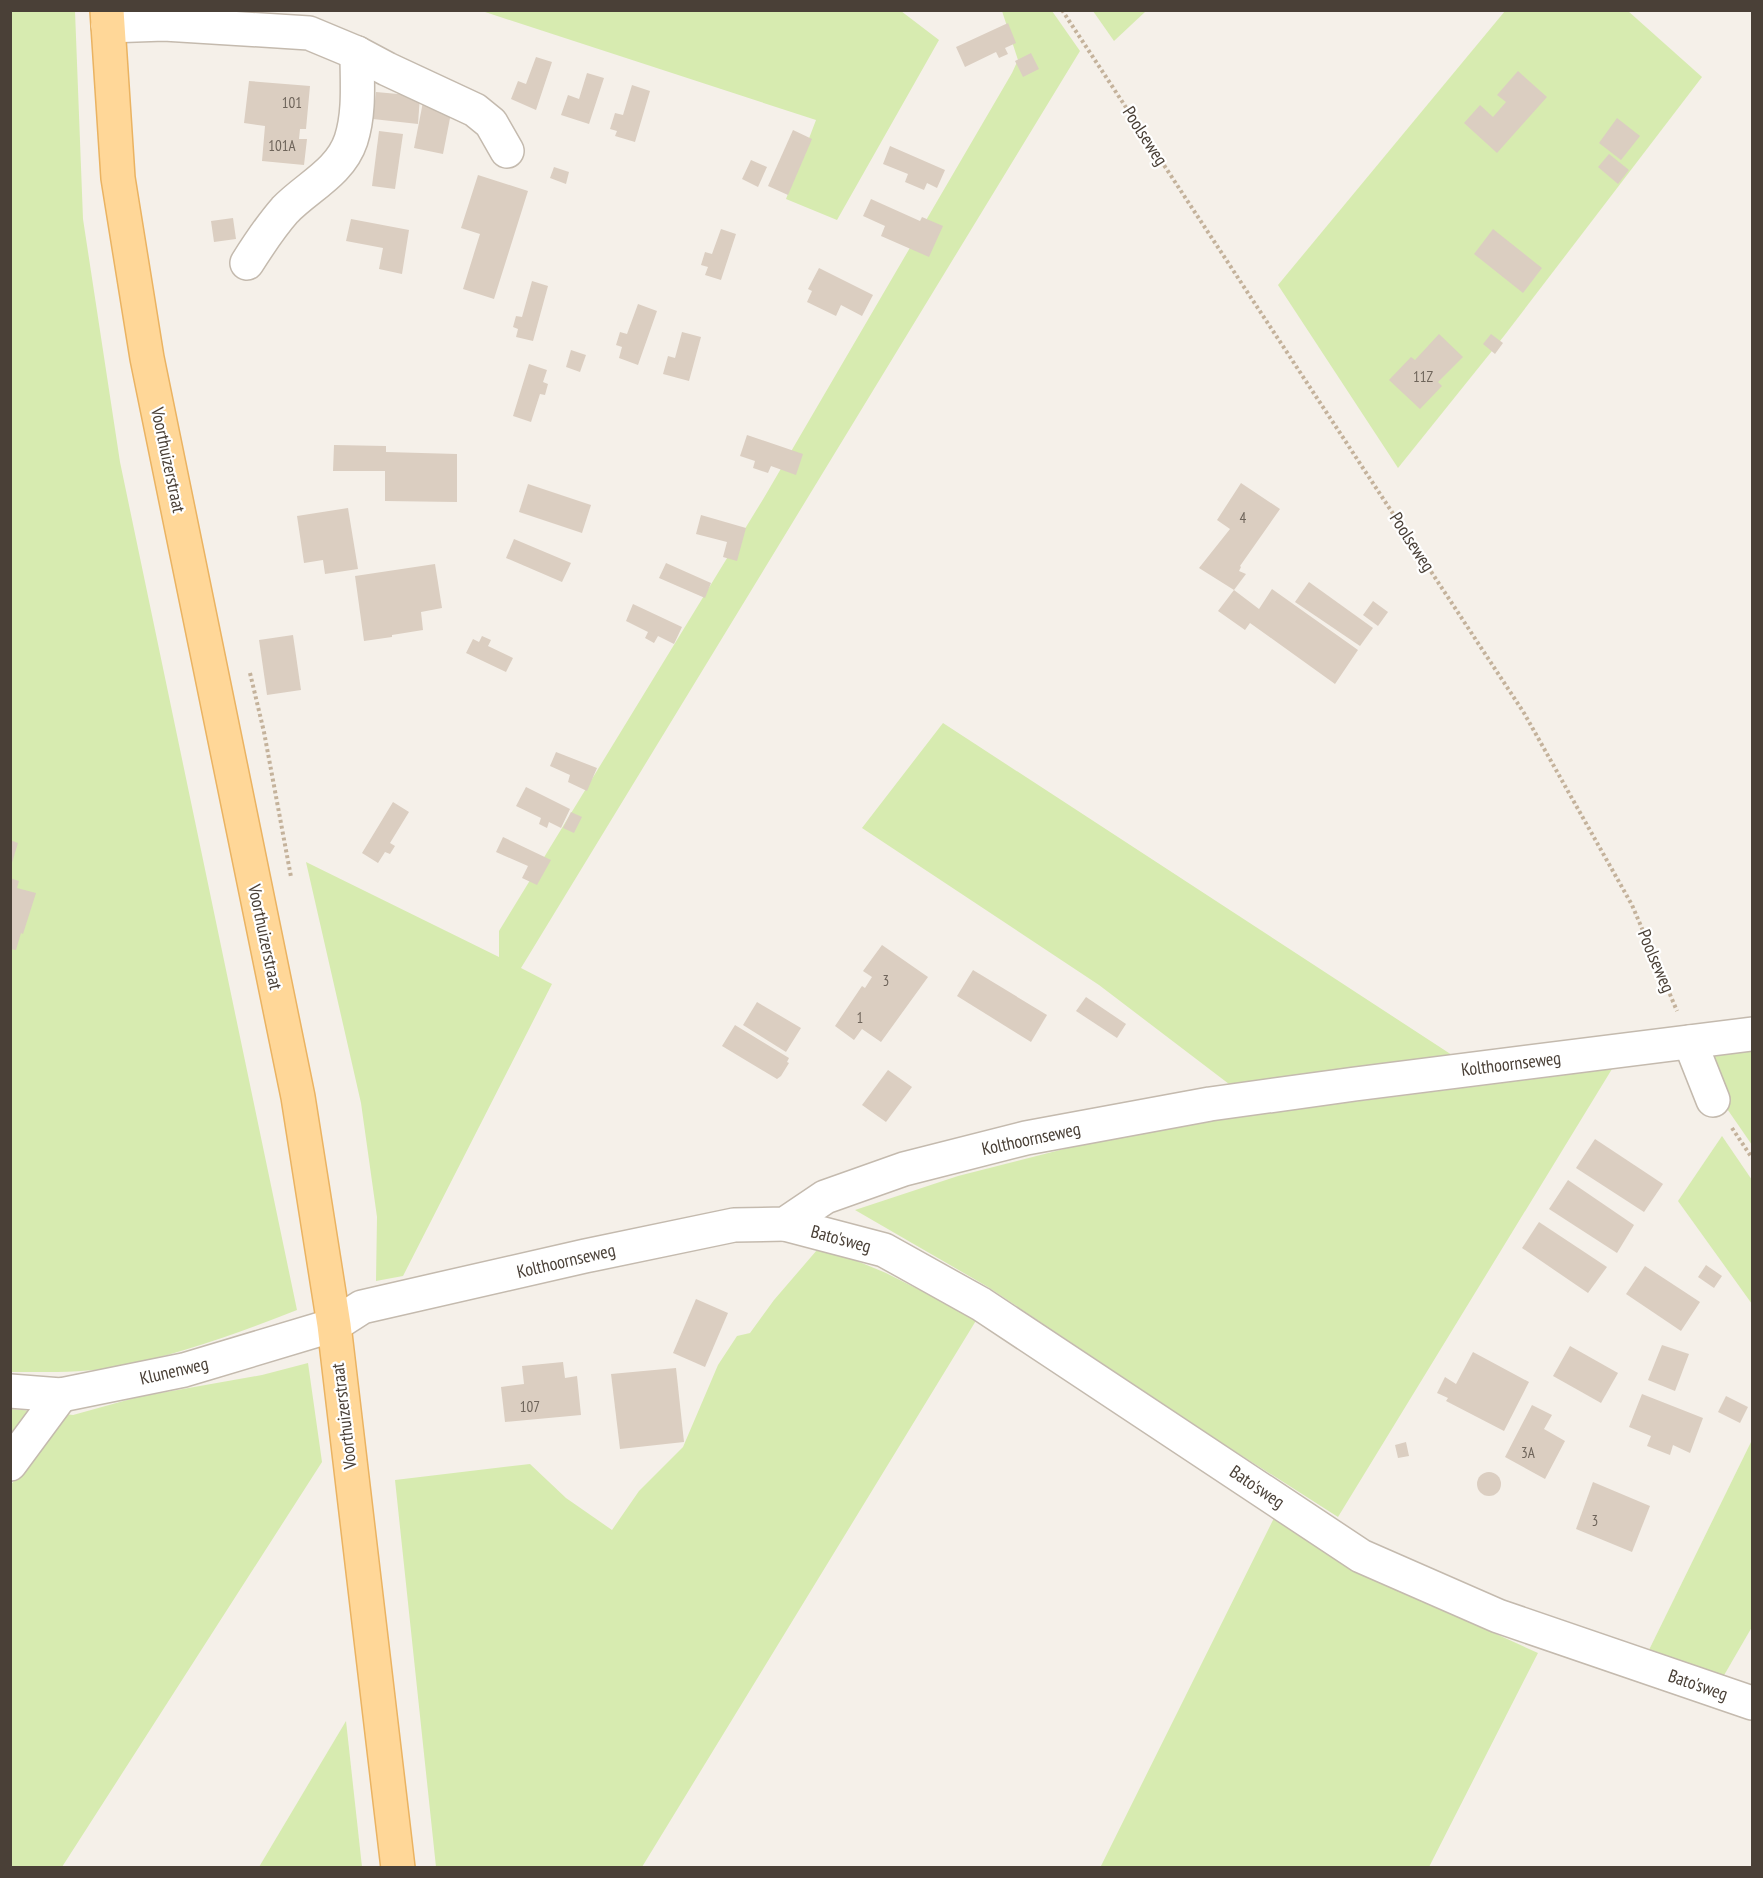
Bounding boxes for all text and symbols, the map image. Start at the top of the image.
house number: 101 [282,93,302,112]
street label: Poolseweg [1118,102,1173,170]
house number: 101A [268,136,297,155]
house number: 11Z [1413,367,1433,386]
street label: Voorthuizerstraat [146,404,191,515]
house number: 4 [1240,508,1247,527]
street label: Poolseweg [1385,508,1440,576]
street label: Voorthuizerstraat [243,881,288,992]
street label: Poolseweg [1633,926,1680,996]
house number: 3 [883,971,889,990]
house number: 1 [857,1008,863,1027]
street label: Kolthoornseweg [1460,1046,1562,1081]
street label: Kolthoornseweg [979,1117,1082,1160]
street label: Bato'sweg [809,1219,874,1258]
street label: Kolthoornseweg [514,1238,617,1283]
street label: Klunenweg [137,1351,210,1390]
street label: Voorthuizerstraat [326,1362,362,1472]
house number: 107 [520,1397,540,1416]
house number: 3A [1521,1443,1536,1462]
street label: Bato'sweg [1225,1460,1289,1513]
house number: 3 [1592,1511,1598,1530]
street label: Bato'sweg [1665,1664,1731,1705]

